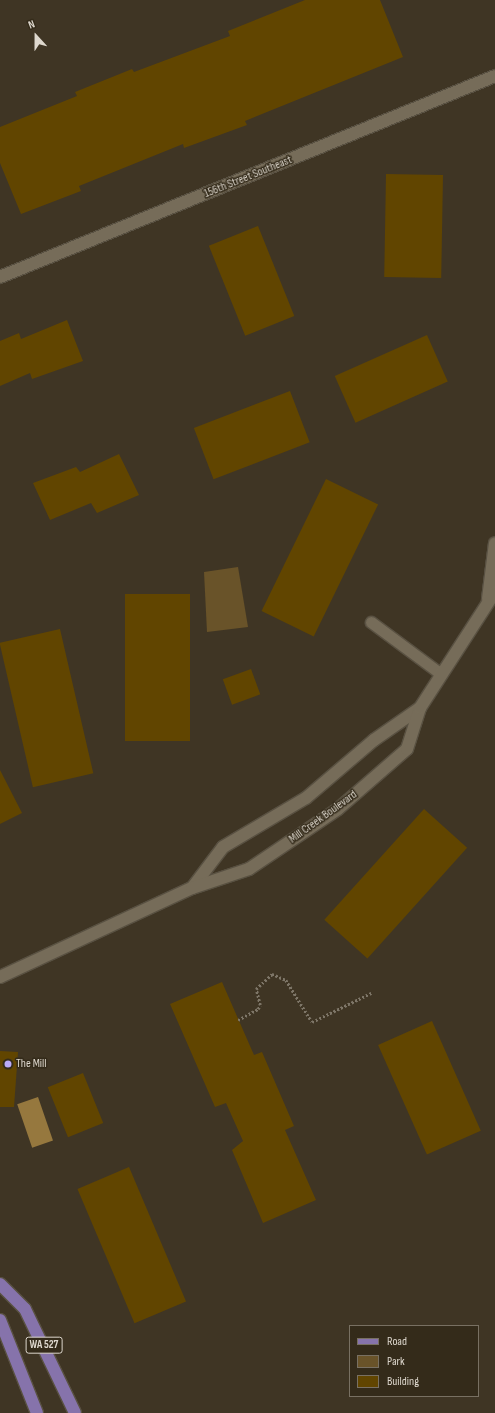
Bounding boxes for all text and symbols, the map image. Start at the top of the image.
north arrow [16,16,56,56]
text: N [26,17,37,31]
street label: 156th Street Southeast [202,153,294,201]
street label: Mill Creek Boulevard [286,788,360,846]
place label: The Mill [16,1057,46,1071]
marker: The Mill [3,1059,13,1069]
legend [349,1325,479,1397]
text: Road [387,1334,407,1349]
road number: WA 527 [25,1336,63,1354]
text: Park [387,1354,405,1369]
text: Building [387,1374,419,1389]

